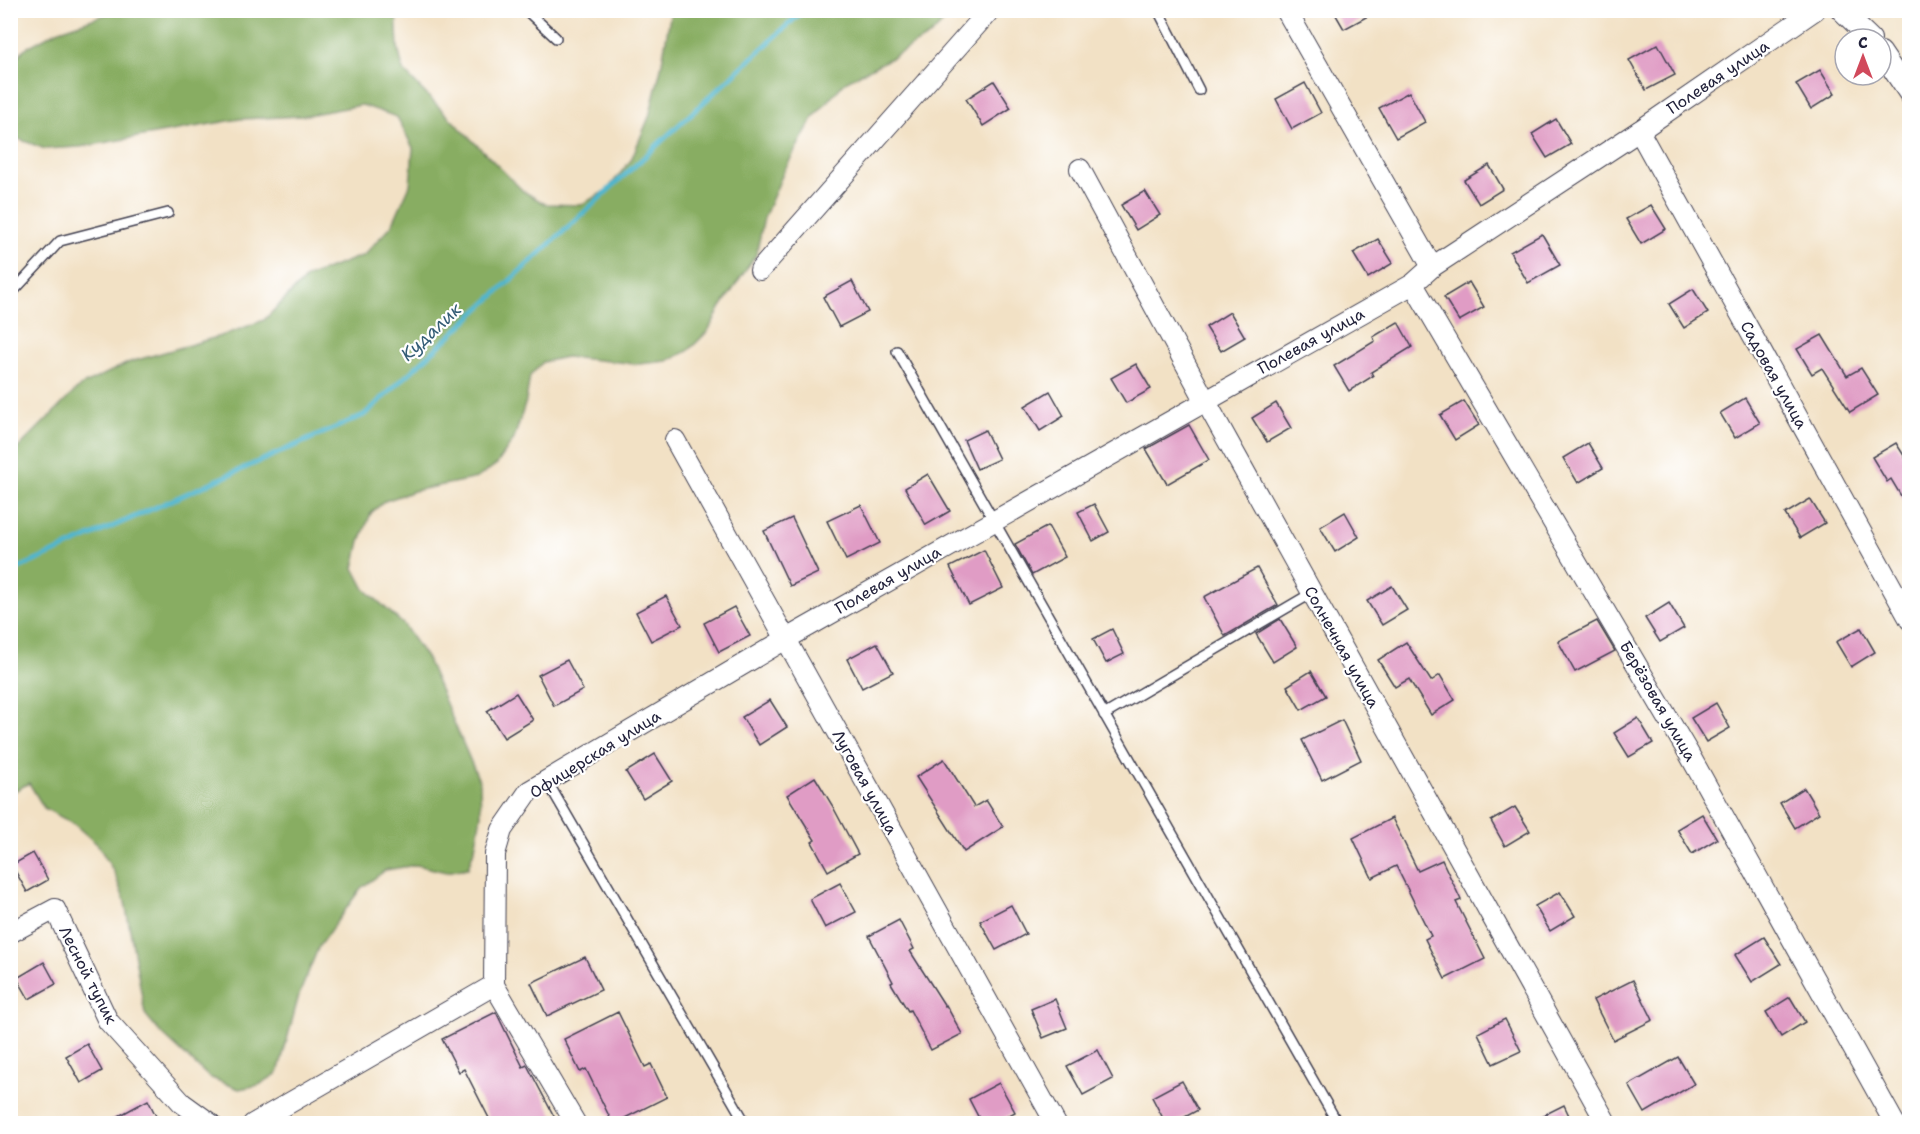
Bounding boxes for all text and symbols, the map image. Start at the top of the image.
north arrow [1833,27,1893,87]
text: С [1858,32,1868,53]
street label: Полевая улица [1663,35,1773,119]
water label: Кудалик [395,297,467,366]
street label: Полевая улица [1254,303,1368,379]
street label: Садовая улица [1736,317,1812,433]
street label: Полевая улица [831,541,945,619]
street label: Солнечная улица [1300,582,1384,712]
street label: Берёзовая улица [1615,637,1701,765]
street label: Офицерская улица [525,705,665,803]
street label: Луговая улица [828,726,902,838]
street label: Лесной тупик [54,922,122,1028]

